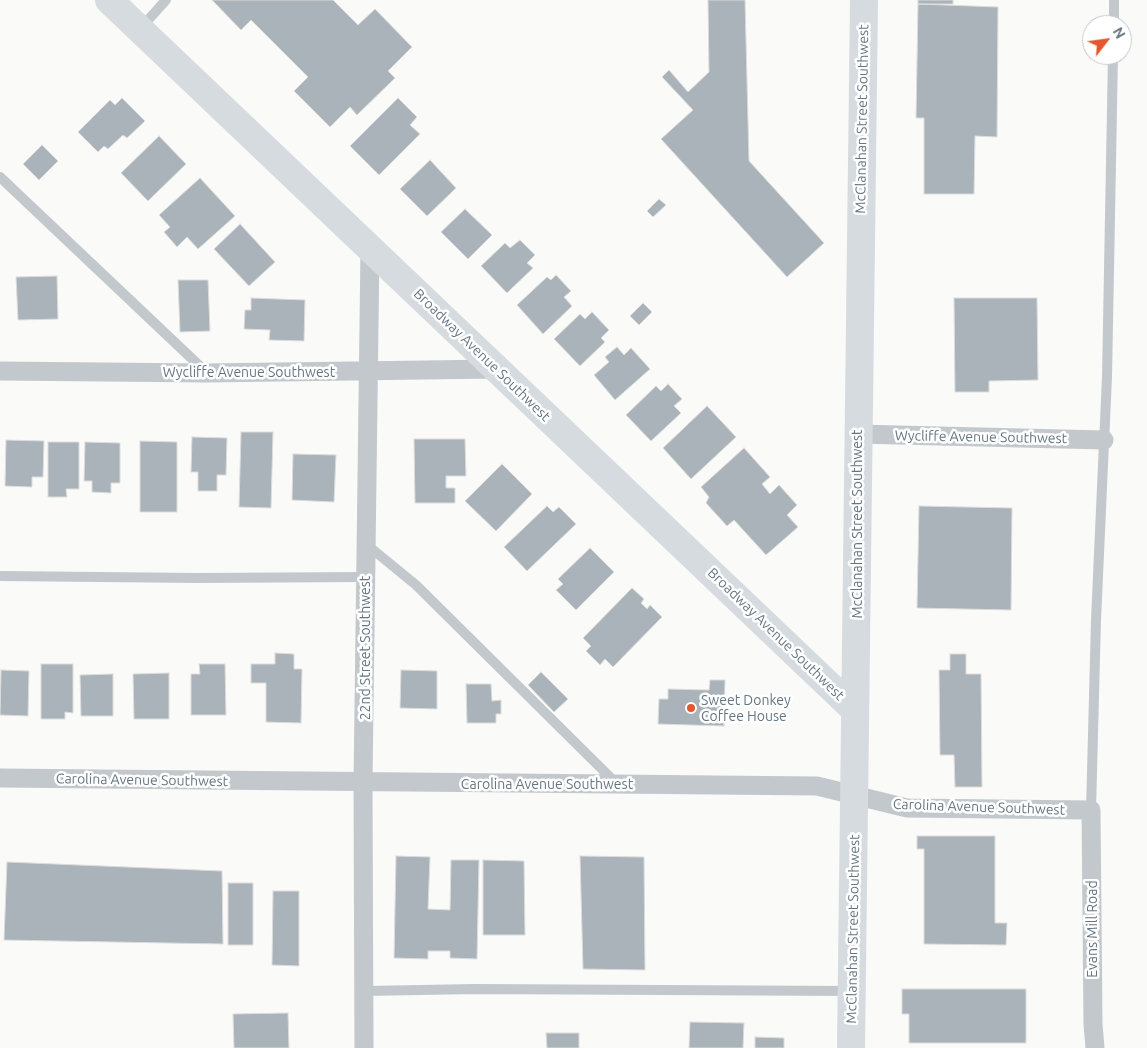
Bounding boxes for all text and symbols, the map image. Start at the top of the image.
north arrow [1082,15,1132,65]
street label: McClanahan Street Southwest [852,24,872,214]
text: N [1110,24,1129,42]
street label: Broadway Avenue Southwest [410,285,554,425]
street label: Wycliffe Avenue Southwest [163,364,335,380]
street label: Wycliffe Avenue Southwest [895,427,1067,447]
street label: McClanahan Street Southwest [849,429,865,619]
street label: Broadway Avenue Southwest [704,564,848,704]
street label: 22nd Street Southwest [357,576,373,720]
place label: Sweet Donkey Coffee House [701,692,791,724]
marker: Sweet Donkey Coffee House [685,702,697,714]
street label: Carolina Avenue Southwest [56,770,228,790]
street label: Carolina Avenue Southwest [461,776,633,792]
street label: Carolina Avenue Southwest [893,796,1065,818]
street label: McClanahan Street Southwest [843,834,863,1024]
street label: Evans Mill Road [1084,880,1100,978]

